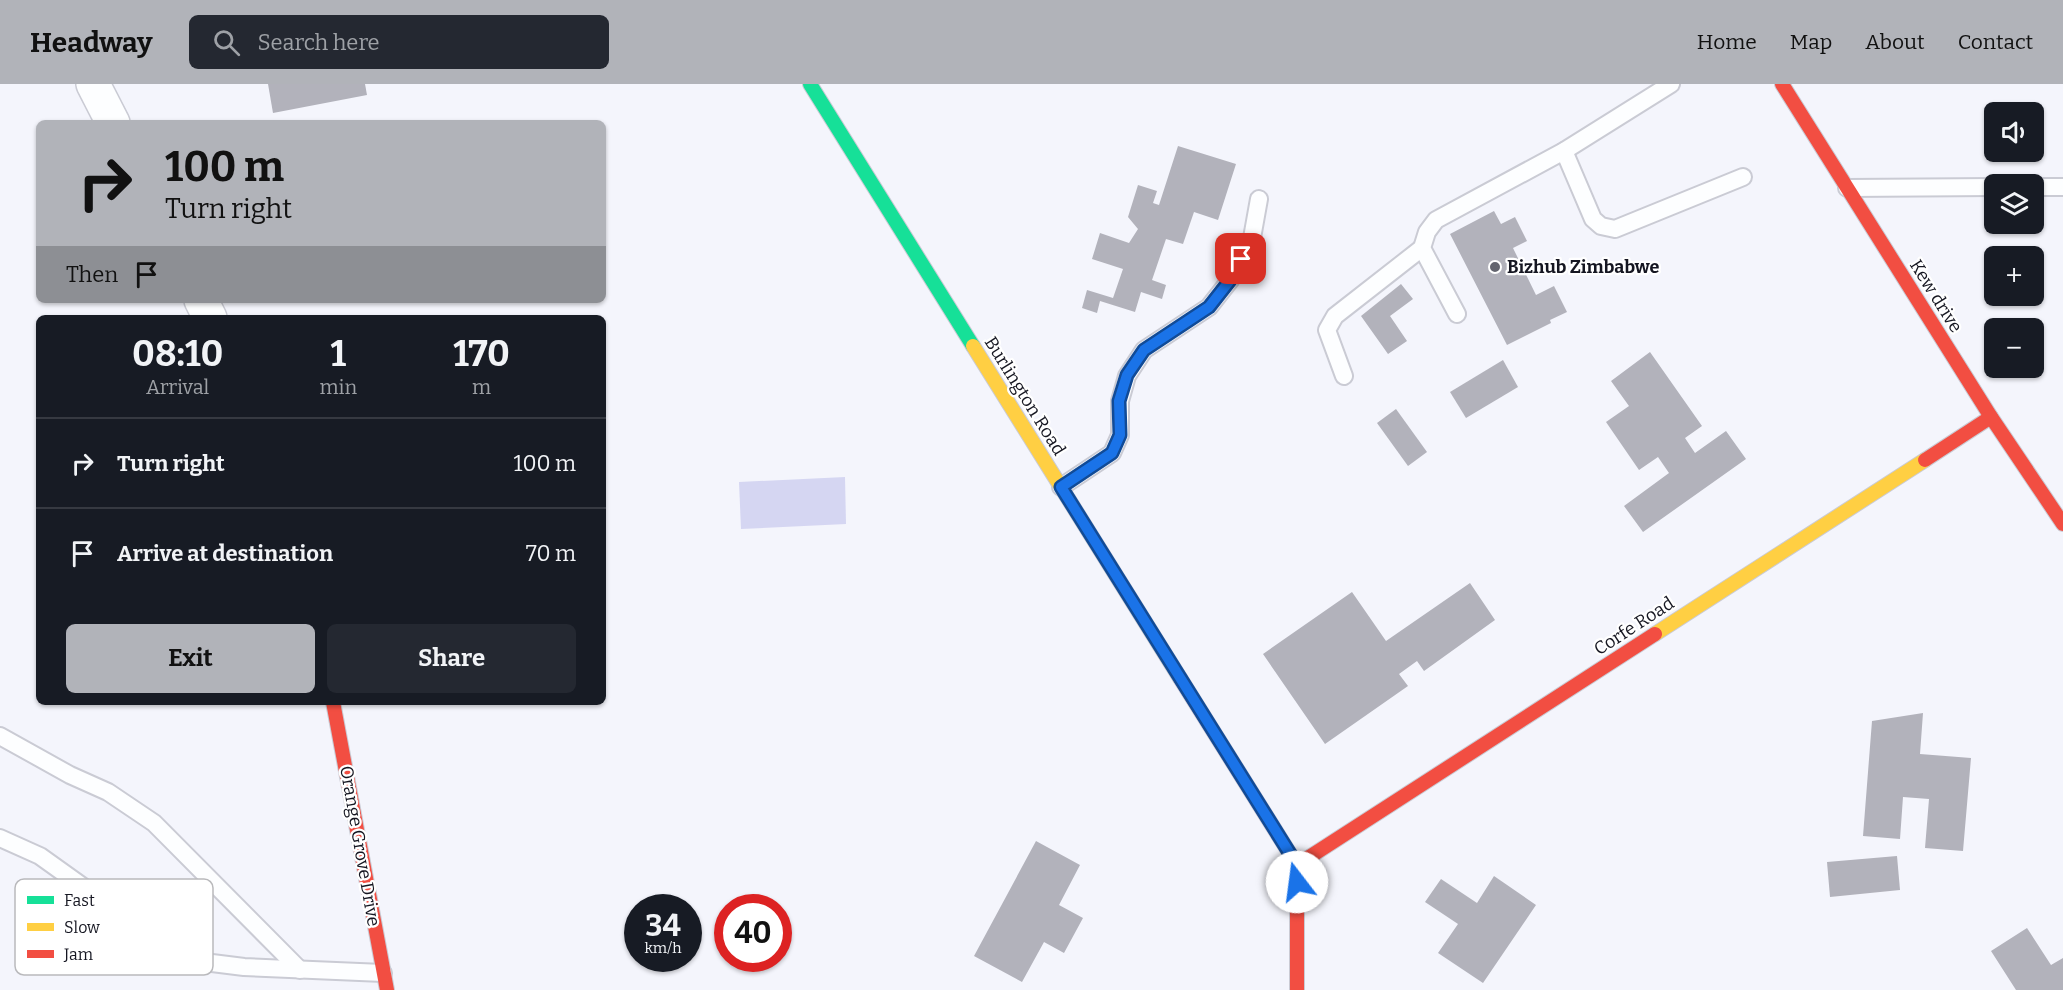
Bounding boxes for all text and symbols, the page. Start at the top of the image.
search box [189,15,609,69]
text: Headway [30,26,153,59]
icon: search [210,26,243,59]
text: Search here [258,29,380,56]
text: Home [1697,29,1757,55]
text: Map [1790,29,1832,55]
text: About [1865,29,1925,55]
text: Contact [1958,29,2033,55]
map controls [1984,102,2044,378]
button: sound [1984,102,2044,162]
text: 100 m [165,142,284,192]
icon: right [66,144,144,222]
button: layers [1984,174,2044,234]
text: Turn right [165,193,292,225]
pin [1215,233,1266,284]
icon: arrive [1224,242,1257,275]
button: + [1984,246,2044,306]
street label: Kew drive [1905,255,1967,337]
place label: Bizhub Zimbabwe [1507,256,1660,278]
icon: arrive [130,258,163,291]
marker: Bizhub Zimbabwe [1488,260,1502,274]
text: Then [66,261,118,288]
button: − [1984,318,2044,378]
text: 08:10 [132,332,223,376]
text: 1 [330,332,346,376]
text: 170 [453,332,510,376]
street label: Burlington Road [980,333,1071,460]
text: Arrival [146,375,209,399]
text: min [319,375,357,399]
text: m [472,375,491,399]
icon: right [66,447,99,480]
text: Turn right [117,450,225,477]
text: 100 m [513,450,576,477]
icon: arrive [66,537,99,570]
text: Arrive at destination [117,540,333,567]
text: 70 m [526,540,576,567]
street label: Corfe Road [1590,592,1678,660]
button: Exit [66,624,315,693]
button: Share [327,624,576,693]
street label: Orange Grove Drive [335,764,385,928]
position arrow [1265,850,1329,914]
legend [15,879,213,975]
text: Fast [64,891,95,910]
speed limit sign: 40 [714,894,792,972]
text: 34 [645,908,681,944]
text: Slow [64,918,100,937]
text: km/h [644,939,682,957]
text: Jam [63,945,93,964]

